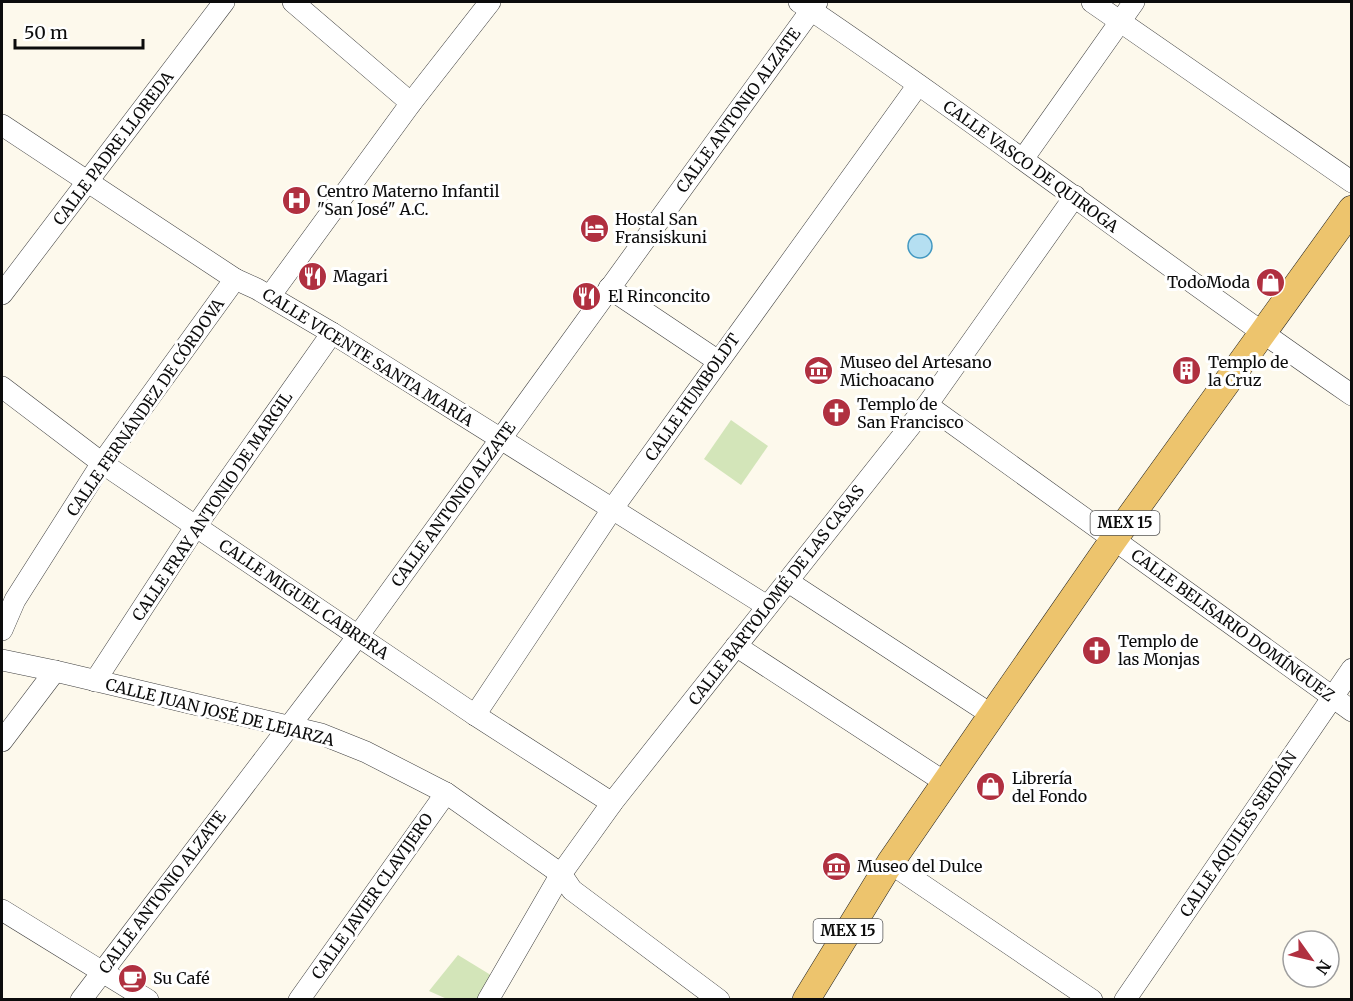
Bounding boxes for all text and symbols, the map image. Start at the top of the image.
scale bar [15,12,142,50]
text: 50 m [24,21,68,44]
street label: CALLE ANTONIO ALZATE [672,23,805,196]
street label: CALLE PADRE LLOREDA [49,67,178,229]
street label: CALLE VASCO DE QUIROGA [939,96,1123,237]
place label: Centro Materno Infantil "San José" A.C. [317,181,499,219]
hospital icon: Centro Materno Infantil "San José" A.C. [280,184,312,216]
place label: Hostal San Fransiskuni [615,209,707,247]
hotel icon: Hostal San Fransiskuni [578,212,610,244]
restaurant icon: Magari [296,260,328,292]
place label: Magari [333,266,388,286]
shop icon: TodoModa [1255,266,1287,298]
place label: TodoModa [1167,272,1250,292]
restaurant icon: El Rinconcito [571,280,603,312]
street label: CALLE VICENTE SANTA MARÍA [259,284,478,431]
place label: El Rinconcito [608,286,710,306]
street label: CALLE FERNÁNDEZ DE CÓRDOVA [62,294,228,520]
street label: CALLE HUMBOLDT [640,329,744,465]
place label: Museo del Artesano Michoacano [840,352,992,390]
place label: Templo de la Cruz [1208,352,1288,390]
museum icon: Museo del Artesano Michoacano [803,355,835,387]
building icon: Templo de la Cruz [1171,355,1203,387]
street label: CALLE FRAY ANTONIO DE MARGIL [128,387,297,625]
place label: Templo de San Francisco [857,394,964,432]
church icon: Templo de San Francisco [820,397,852,429]
street label: CALLE ANTONIO ALZATE [387,417,520,590]
street label: CALLE BARTOLOMÉ DE LAS CASAS [684,481,868,709]
road number: MEX 15 [1090,511,1160,535]
street label: CALLE MIGUEL CABRERA [215,535,393,664]
street label: CALLE BELISARIO DOMÍNGUEZ [1128,545,1338,705]
place label: Templo de las Monjas [1118,631,1200,669]
church icon: Templo de las Monjas [1081,634,1113,666]
street label: CALLE JUAN JOSÉ DE LEJARZA [103,674,337,750]
street label: CALLE AQUILES SERDÁN [1175,747,1301,920]
place label: Librería del Fondo [1012,768,1087,806]
shop icon: Librería del Fondo [975,771,1007,803]
street label: CALLE ANTONIO ALZATE [94,806,230,977]
street label: CALLE JAVIER CLAVIJERO [307,809,437,983]
museum icon: Museo del Dulce [820,850,852,882]
place label: Museo del Dulce [857,856,982,876]
road number: MEX 15 [814,919,882,943]
north arrow [1281,929,1341,989]
text: N [1311,957,1335,979]
cafe icon: Su Café [116,962,148,994]
place label: Su Café [153,968,210,988]

